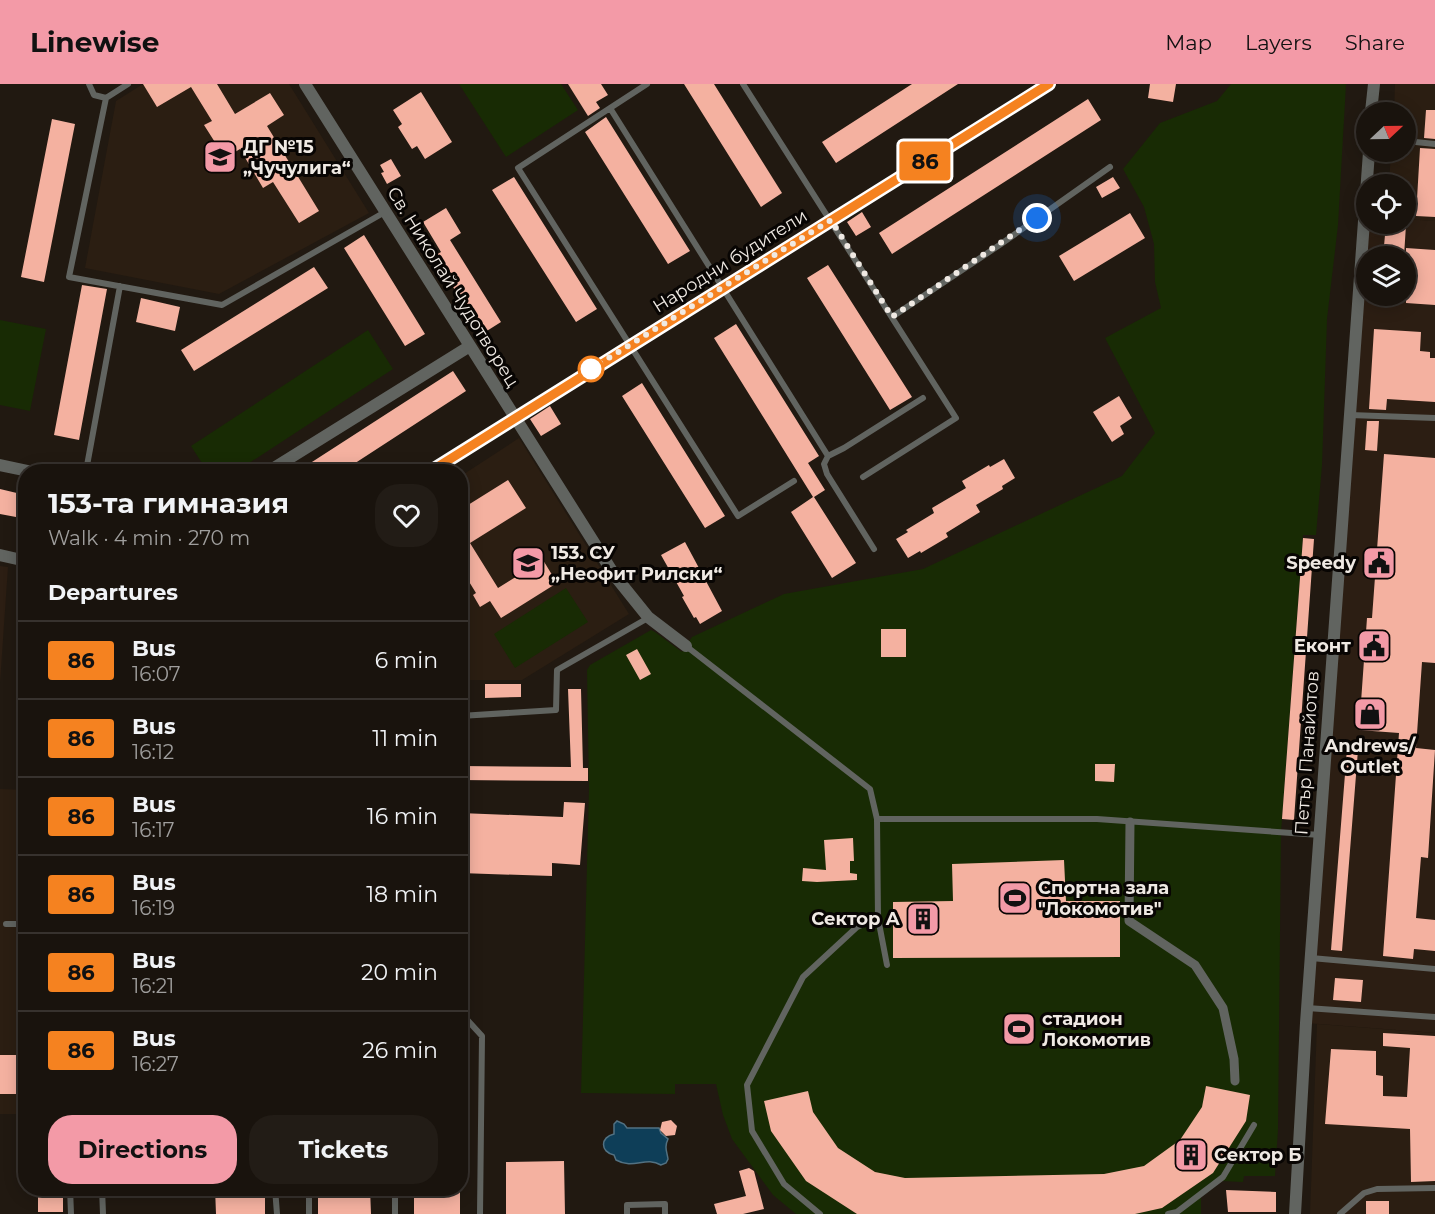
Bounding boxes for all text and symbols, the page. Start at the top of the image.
text: Linewise [30,25,159,59]
text: Map [1165,30,1212,55]
text: Layers [1245,30,1312,55]
text: Share [1345,30,1405,55]
north arrow [1356,102,1416,162]
map controls [1356,102,1416,306]
place label: ДГ №15 „Чучулига“ [243,136,351,179]
school or university icon: ДГ №15 „Чучулига“ [202,139,238,175]
line badge: 86 [898,142,952,181]
text: 86 [911,149,939,174]
button: locate [1356,174,1416,234]
street label: Св. Николай Чудотворец [382,183,524,391]
your location [1022,203,1052,233]
street label: Народни будители [649,204,811,318]
button: layers [1356,246,1416,306]
unlabelled marker [578,356,604,382]
button: heart [375,484,438,547]
text: 153-та гимназия [48,486,289,520]
text: Walk · 4 min · 270 m [48,526,250,550]
place label: 153. СУ „Неофит Рилски“ [551,542,722,585]
school or university icon: 153. СУ „Неофит Рилски“ [510,545,546,581]
public building icon: Speedy [1361,545,1397,581]
place label: Speedy [1286,552,1356,574]
text: Departures [48,579,178,606]
public building icon: Еконт [1356,628,1392,664]
text: Bus [132,635,176,662]
place label: Еконт [1294,635,1351,657]
text: 6 min [375,647,438,674]
text: 86 [67,648,95,673]
text: 16:07 [132,662,181,686]
street label: Петър Панайотов [1290,670,1324,836]
shop icon: Andrews/ Outlet [1352,696,1388,732]
text: Bus [132,713,176,740]
text: 11 min [372,725,438,752]
text: 86 [67,726,95,751]
place label: Andrews/ Outlet [1324,735,1416,778]
text: 16:12 [132,740,174,764]
text: Bus [132,791,176,818]
text: 16 min [367,803,438,830]
text: 86 [67,804,95,829]
text: 16:17 [132,818,175,842]
text: Bus [132,869,176,896]
place label: Спортна зала "Локомотив" [1038,877,1169,920]
sports icon: Спортна зала "Локомотив" [997,880,1033,916]
text: 18 min [366,881,438,908]
text: 86 [67,882,95,907]
text: 16:19 [132,896,175,920]
building icon: Сектор А [905,901,941,937]
place label: Сектор А [811,908,901,930]
text: Bus [132,947,176,974]
text: 20 min [361,959,438,986]
text: 86 [67,960,95,985]
text: 16:21 [132,974,174,998]
place label: стадион Локомотив [1042,1008,1151,1051]
sports icon: стадион Локомотив [1001,1011,1037,1047]
text: Bus [132,1025,176,1052]
text: 26 min [362,1037,438,1064]
text: 86 [67,1038,95,1063]
text: 16:27 [132,1052,179,1076]
button: Directions [48,1115,237,1184]
button: Tickets [249,1115,438,1184]
building icon: Сектор Б [1173,1137,1209,1173]
place label: Сектор Б [1214,1144,1302,1166]

